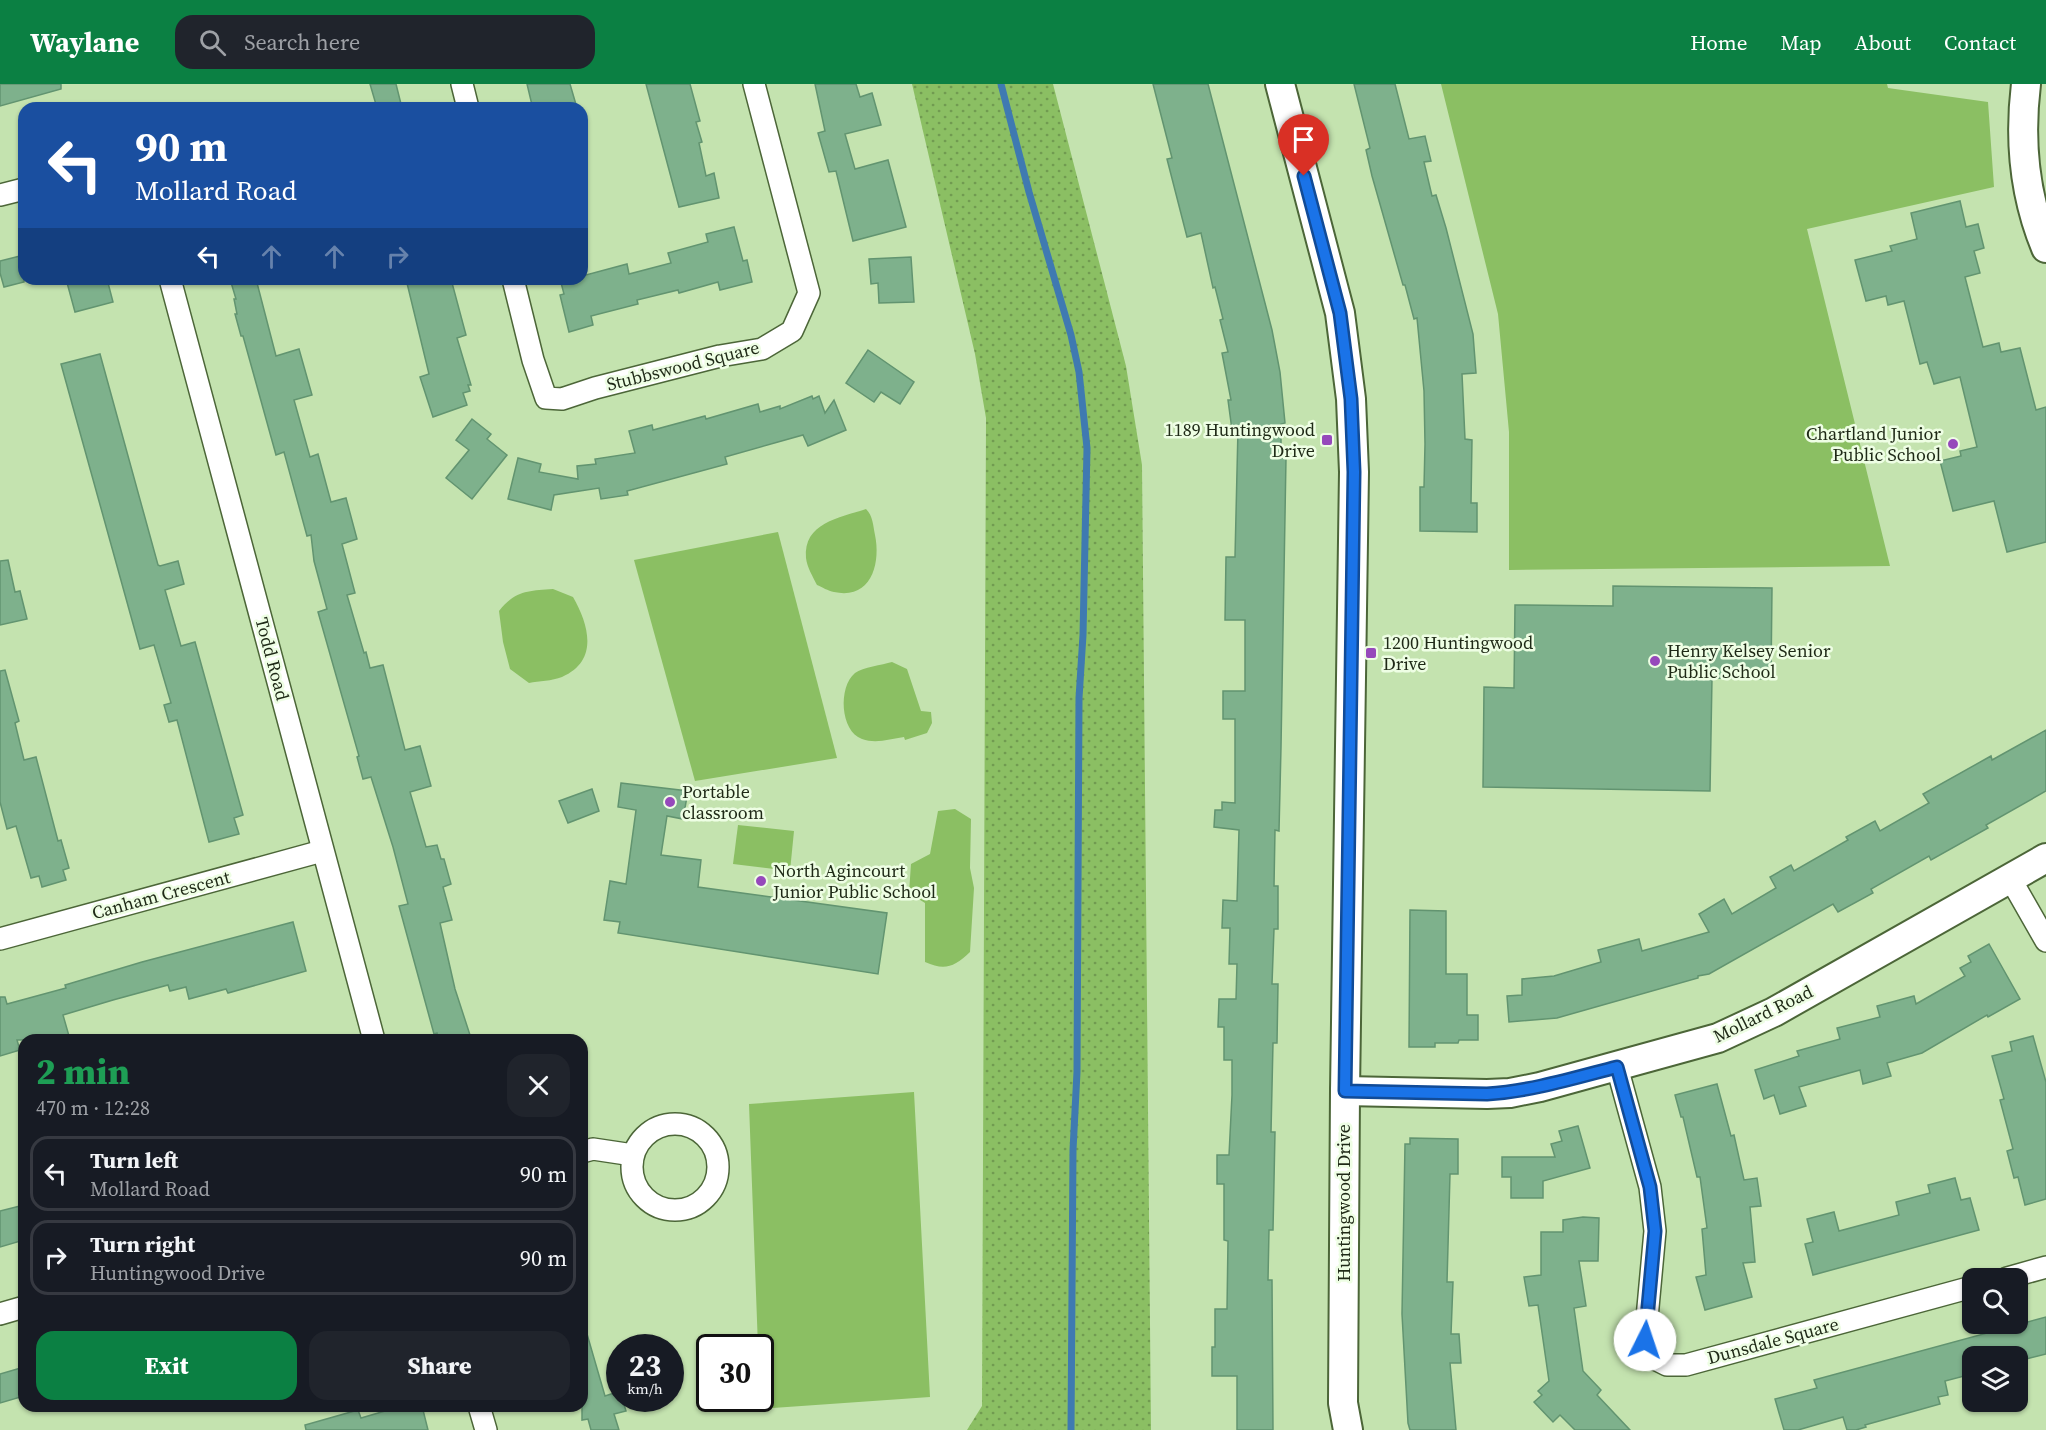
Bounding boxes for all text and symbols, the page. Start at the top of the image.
search box [175,15,595,69]
text: Waylane [30,23,139,61]
icon: search [196,26,229,59]
text: Search here [244,27,360,57]
text: Home [1690,28,1748,57]
text: Map [1781,28,1822,57]
text: About [1855,28,1911,57]
text: Contact [1944,28,2016,57]
pin [1278,114,1329,176]
text: 90 m [135,117,228,175]
icon: arrive [1287,123,1320,156]
icon: left [36,126,114,204]
text: Mollard Road [135,172,297,209]
icon: left [192,240,225,273]
icon: ahead [255,240,288,273]
icon: ahead [318,240,351,273]
icon: right [381,240,414,273]
street label: Stubbswood Square [604,334,762,397]
place label: 1189 Huntingwood Drive [1165,417,1315,463]
place label: Chartland Junior Public School [1806,421,1941,467]
marker: 1189 Huntingwood Drive [1320,433,1334,447]
marker: Chartland Junior Public School [1946,437,1960,451]
street label: Todd Road [249,615,296,703]
place label: 1200 Huntingwood Drive [1383,630,1533,676]
place label: Henry Kelsey Senior Public School [1667,638,1831,684]
marker: 1200 Huntingwood Drive [1364,646,1378,660]
marker: Henry Kelsey Senior Public School [1648,654,1662,668]
place label: Portable classroom [682,779,764,825]
marker: Portable classroom [663,795,677,809]
place label: North Agincourt Junior Public School [772,858,936,904]
street label: Canham Crescent [89,864,233,925]
marker: North Agincourt Junior Public School [754,874,768,888]
street label: Mollard Road [1709,979,1817,1048]
text: 2 min [36,1047,130,1096]
button: close [507,1054,570,1117]
text: 470 m · 12:28 [36,1094,150,1122]
street label: Huntingwood Drive [1331,1124,1356,1282]
text: Turn left [90,1145,178,1175]
icon: left [39,1157,72,1190]
text: 90 m [520,1159,567,1189]
text: Mollard Road [90,1175,210,1203]
text: Turn right [90,1229,195,1259]
icon: right [39,1241,72,1274]
text: 90 m [520,1243,567,1273]
text: Huntingwood Drive [90,1259,265,1287]
map controls [1962,1268,2028,1412]
button: search [1962,1268,2028,1334]
position arrow [1613,1308,1677,1372]
street label: Dunsdale Square [1704,1311,1841,1370]
button: Exit [36,1331,297,1400]
button: Share [309,1331,570,1400]
speed limit sign: 30 [696,1334,774,1412]
text: 23 [629,1345,661,1386]
button: layers [1962,1346,2028,1412]
text: km/h [627,1378,663,1399]

